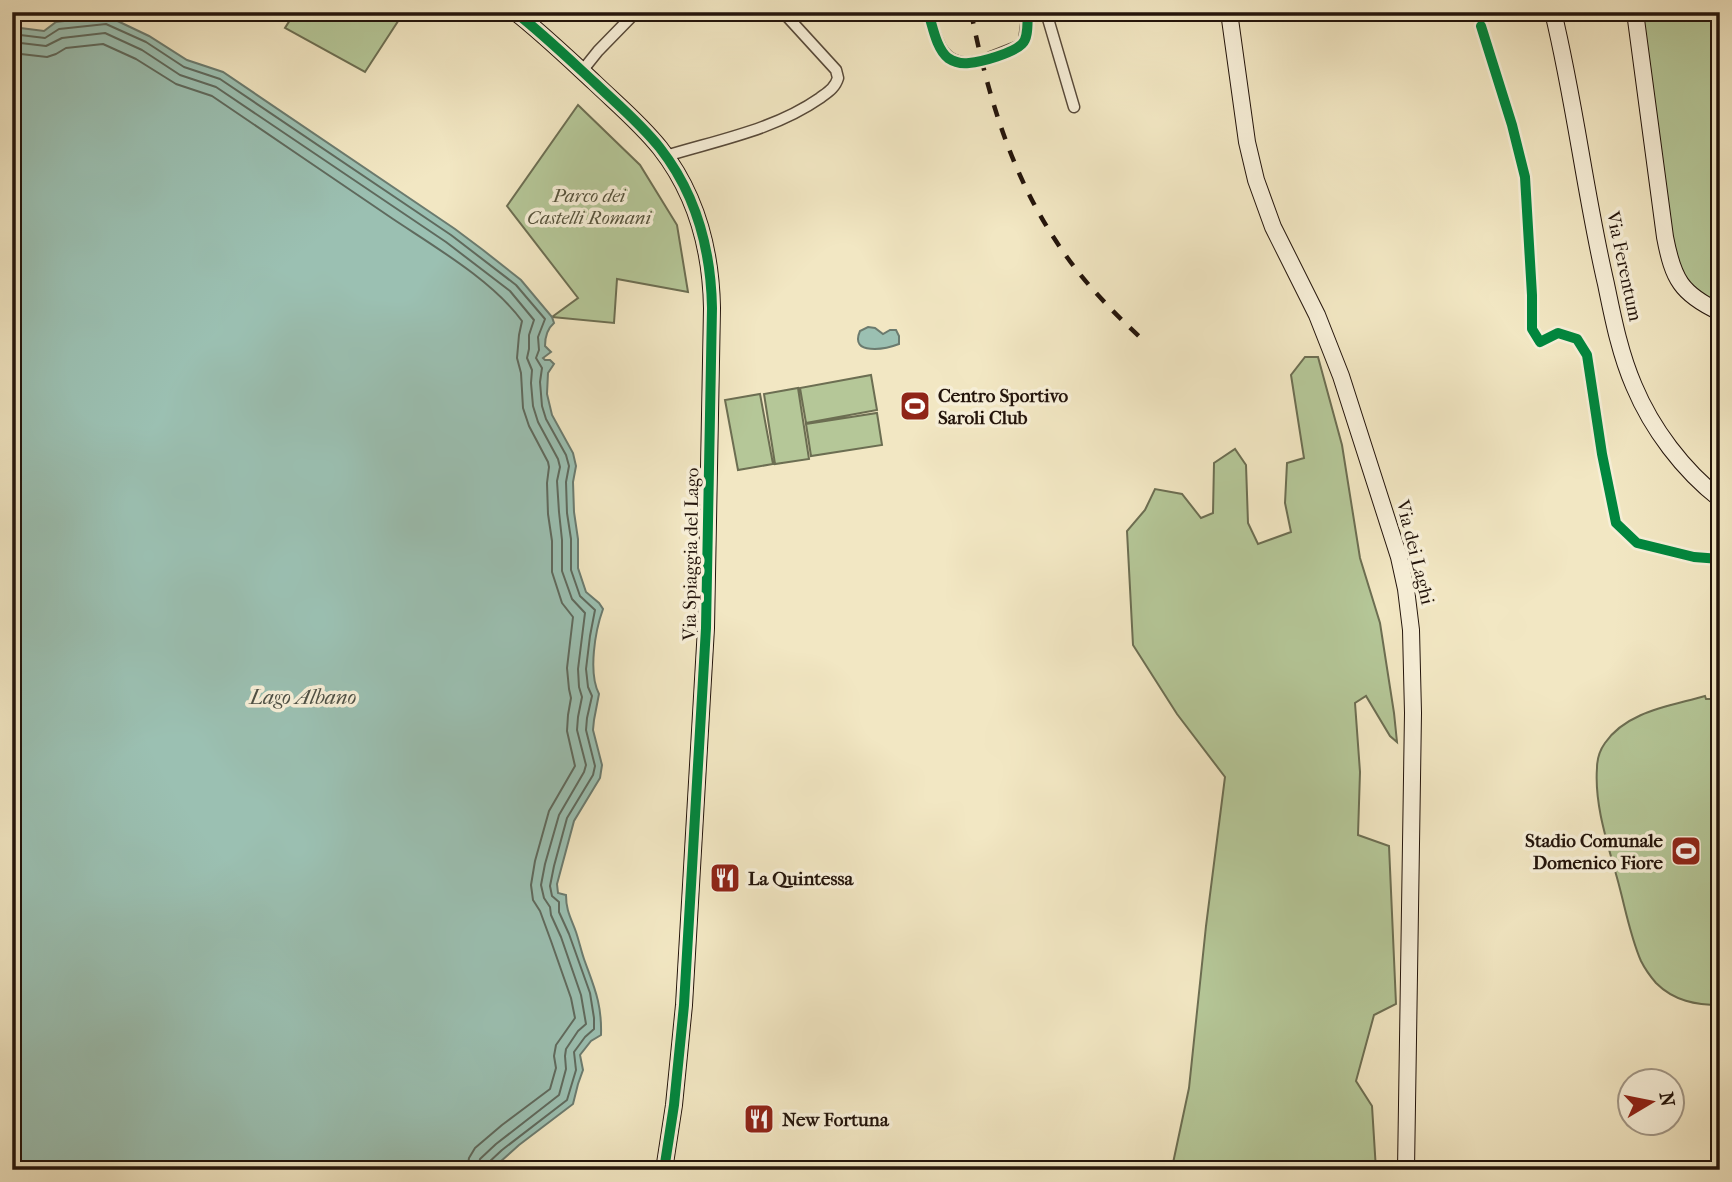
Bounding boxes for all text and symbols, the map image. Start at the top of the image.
park label: Parco dei Castelli Romani [527,185,652,229]
street label: Via Ferentum [1601,208,1646,323]
place label: Centro Sportivo Saroli Club [938,385,1069,429]
sports icon: Centro Sportivo Saroli Club [898,389,932,423]
street label: Via Spiaggia del Lago [678,467,704,642]
street label: Via dei Laghi [1391,497,1439,607]
water label: Lago Albano [248,685,356,709]
place label: Stadio Comunale Domenico Fiore [1525,830,1664,874]
sports icon: Stadio Comunale Domenico Fiore [1669,834,1703,868]
restaurant icon: La Quintessa [708,861,742,895]
place label: La Quintessa [748,868,854,890]
north arrow [1616,1066,1686,1136]
text: N [1655,1090,1679,1109]
restaurant icon: New Fortuna [742,1102,776,1136]
place label: New Fortuna [782,1109,890,1131]

